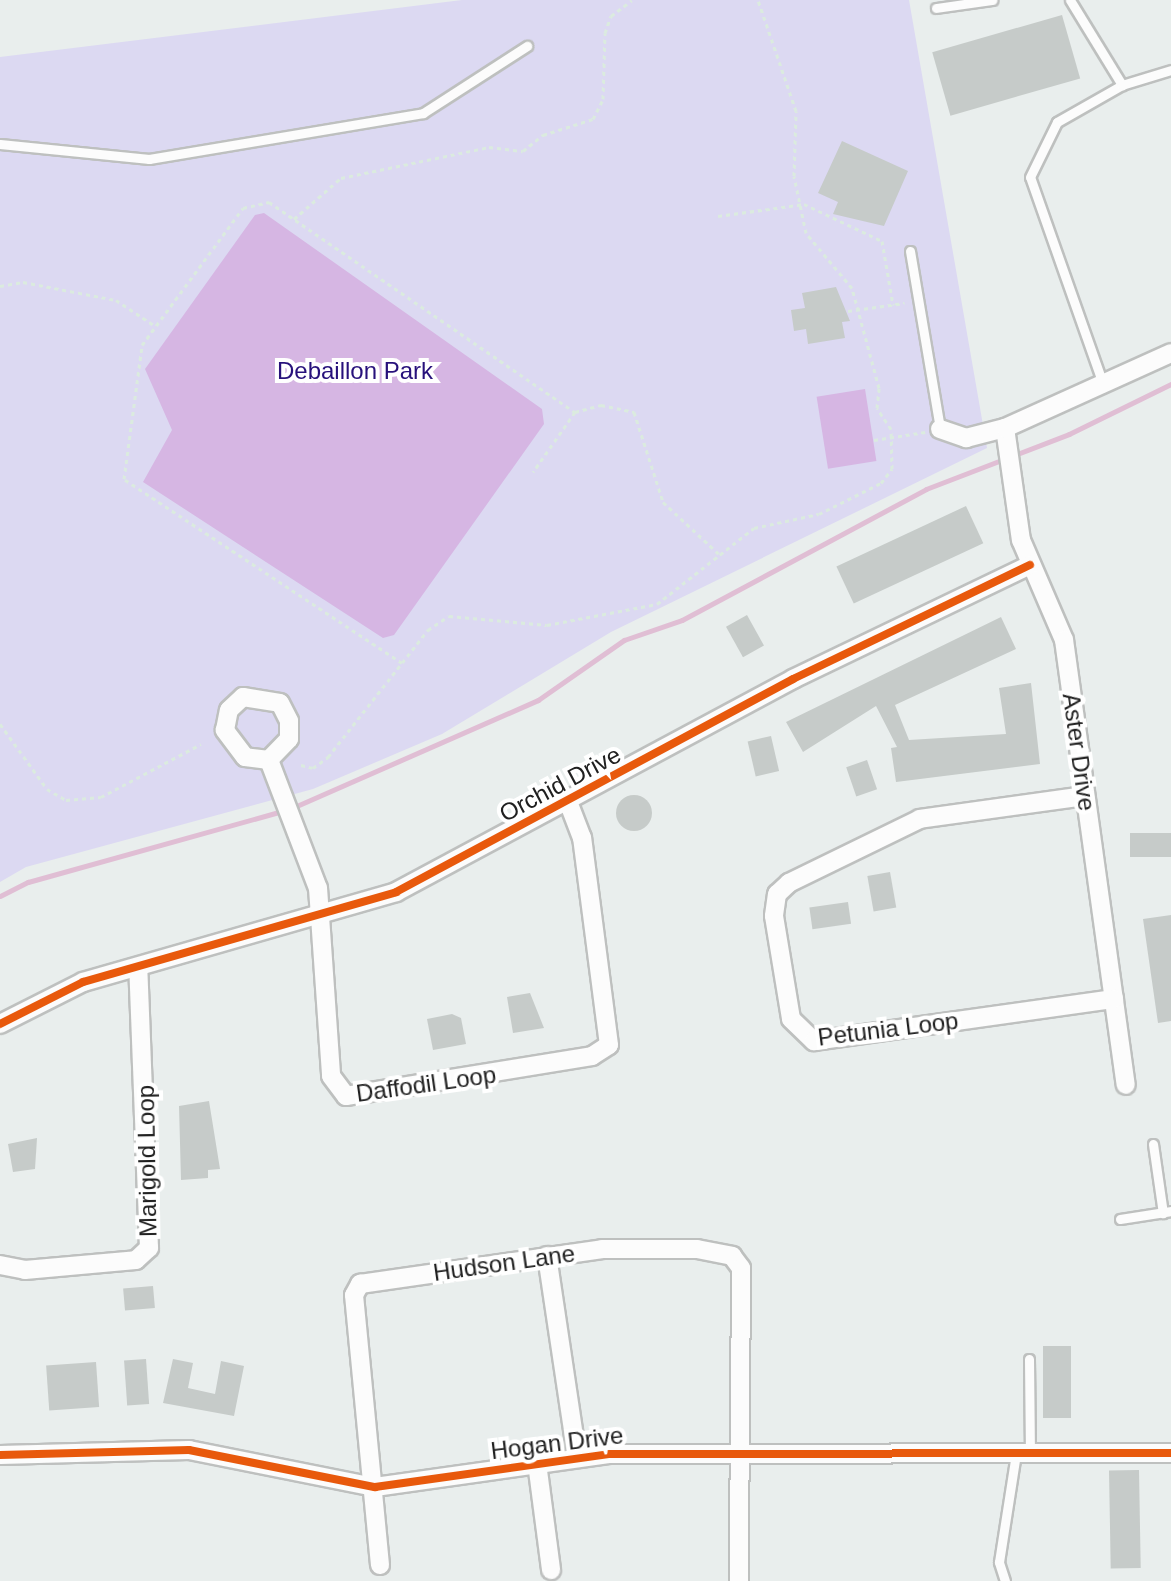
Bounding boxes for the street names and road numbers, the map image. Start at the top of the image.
street label: Aster Drive [1056,691,1102,813]
street label: Orchid Drive [494,740,626,828]
street label: Petunia Loop [816,1006,960,1052]
street label: Daffodil Loop [354,1060,498,1108]
street label: Marigold Loop [131,1085,163,1237]
street label: Hudson Lane [431,1239,577,1287]
street label: Hogan Drive [489,1421,625,1465]

